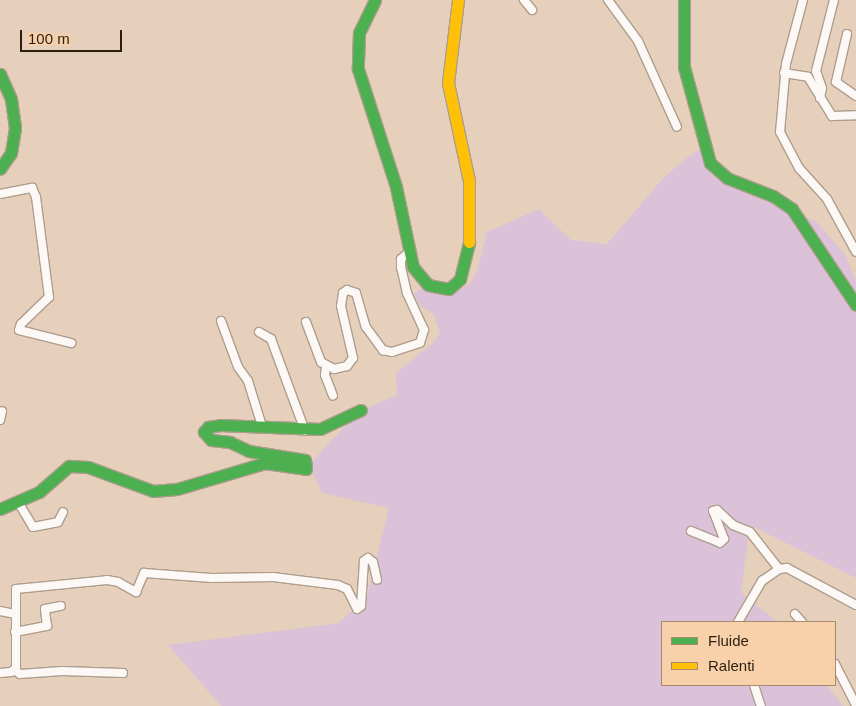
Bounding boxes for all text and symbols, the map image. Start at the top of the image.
scale bar [22,20,125,52]
text: 100 m [28,30,70,47]
legend [661,621,836,686]
text: Fluide [708,632,749,649]
text: Ralenti [708,657,755,674]

